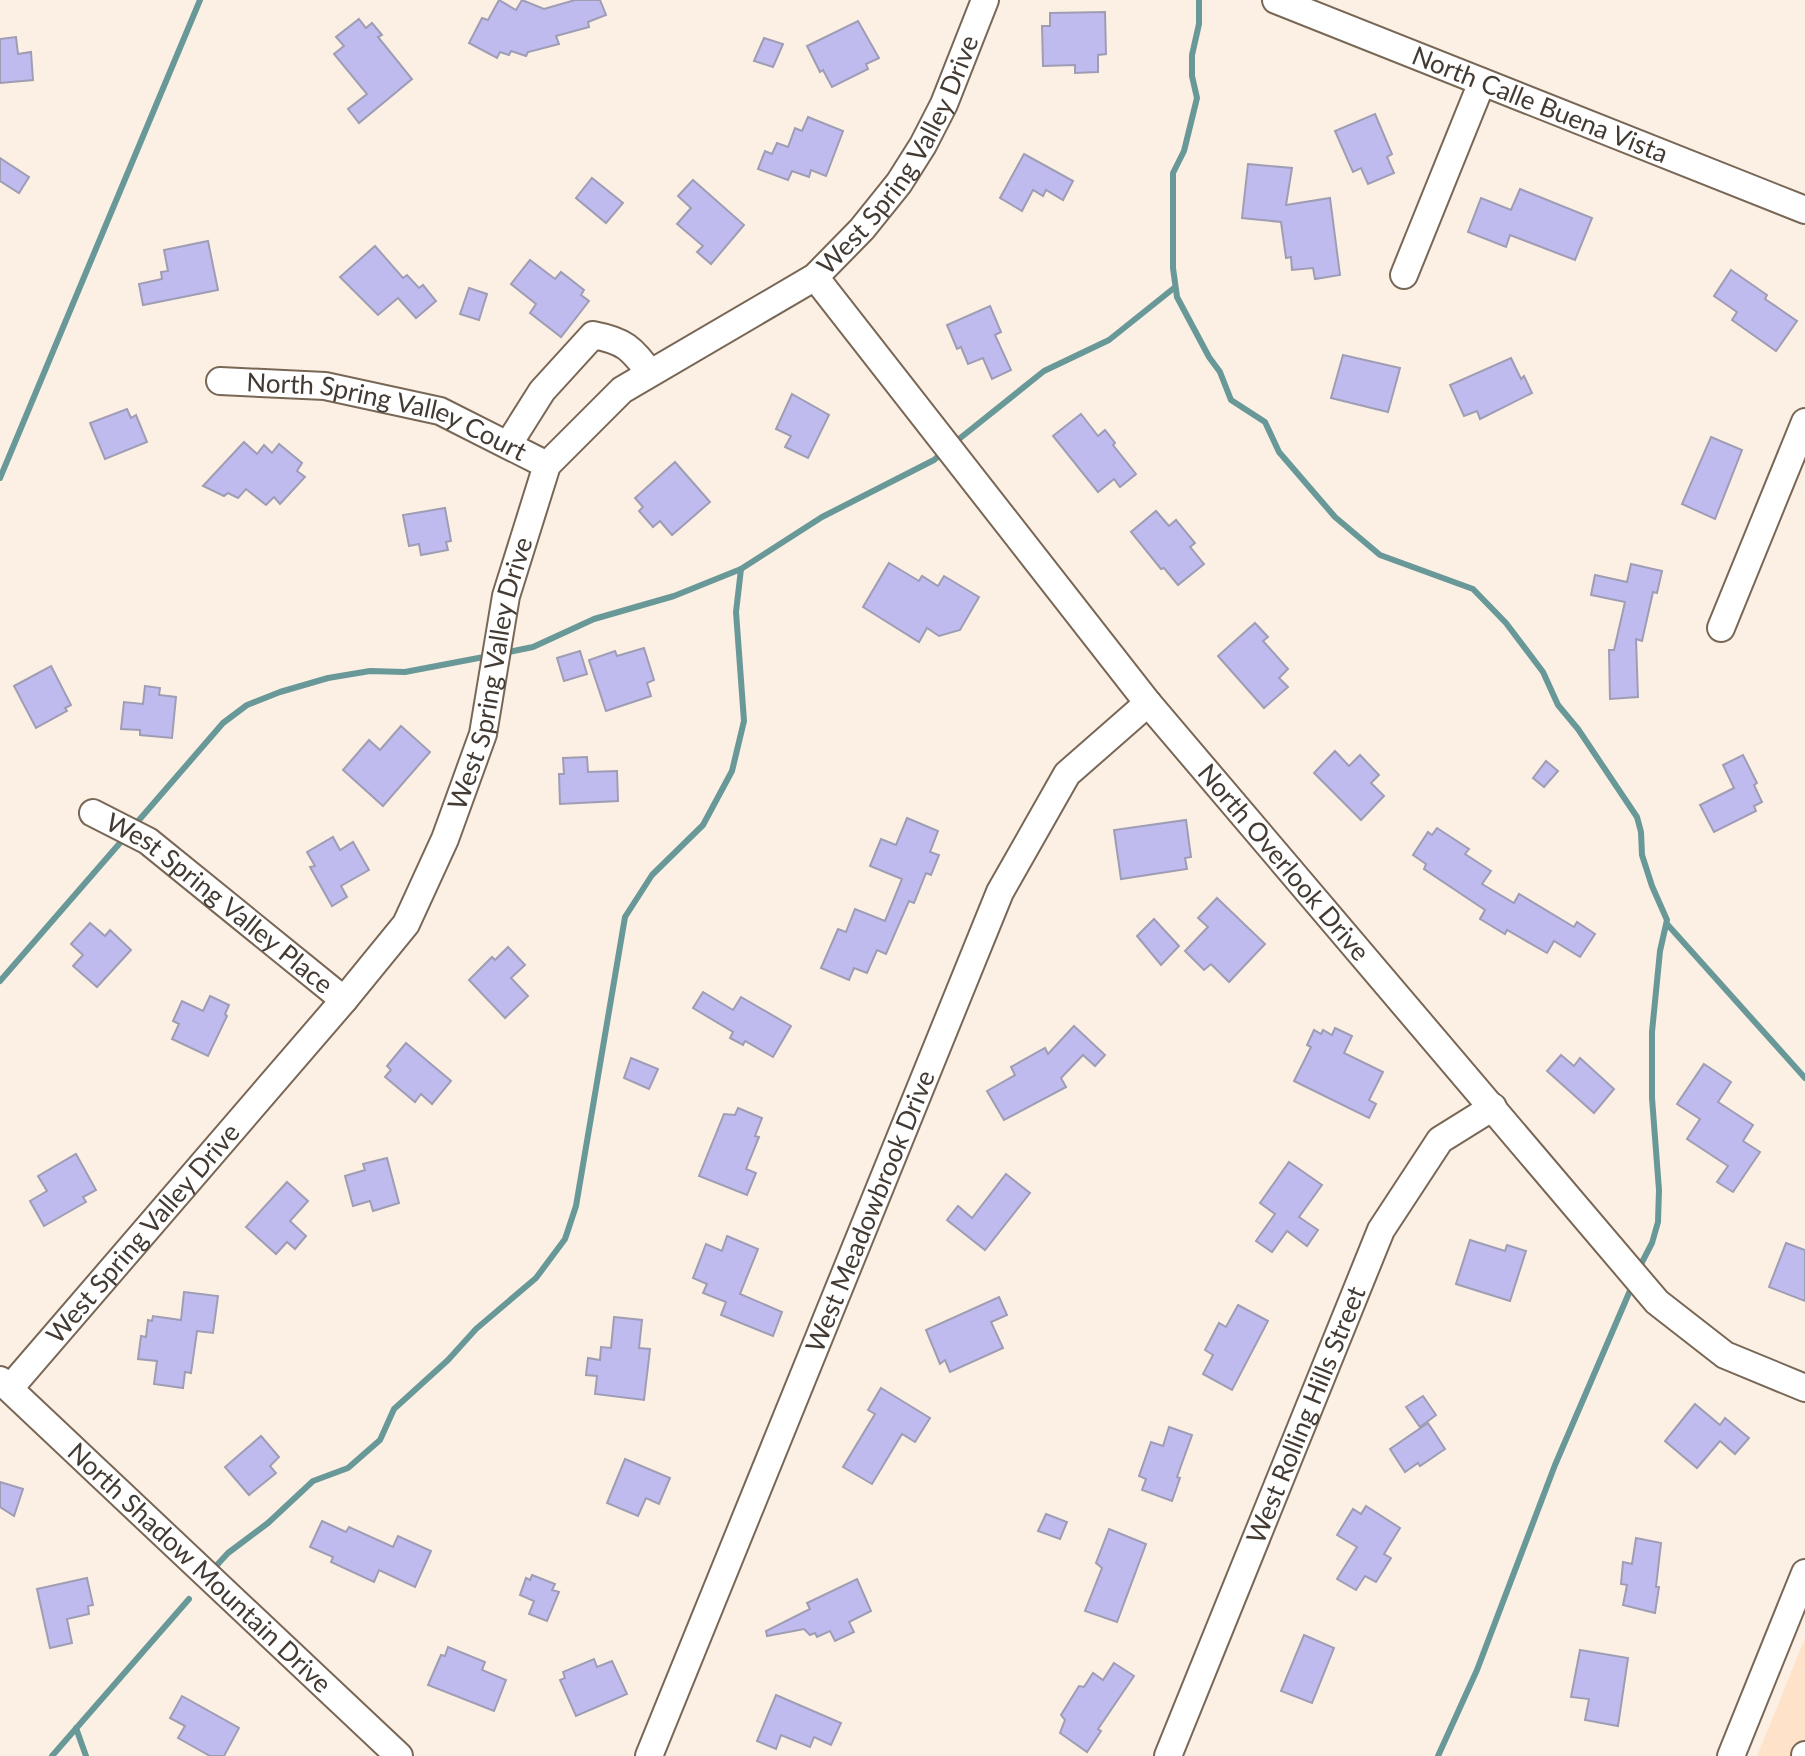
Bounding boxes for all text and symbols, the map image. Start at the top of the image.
street label: West Spring Valley Drive [810,30,985,280]
street label: North Calle Buena Vista [1408,39,1673,169]
street label: North Spring Valley Court [246,365,533,467]
street label: West Spring Valley Drive [440,533,539,814]
street label: North Overlook Drive [1192,757,1377,967]
street label: West Spring Valley Place [101,805,340,1000]
street label: West Meadowbrook Drive [798,1065,941,1356]
street label: West Spring Valley Drive [39,1116,246,1349]
street label: West Rolling Hills Street [1239,1281,1372,1548]
street label: North Shadow Mountain Drive [62,1435,339,1699]

